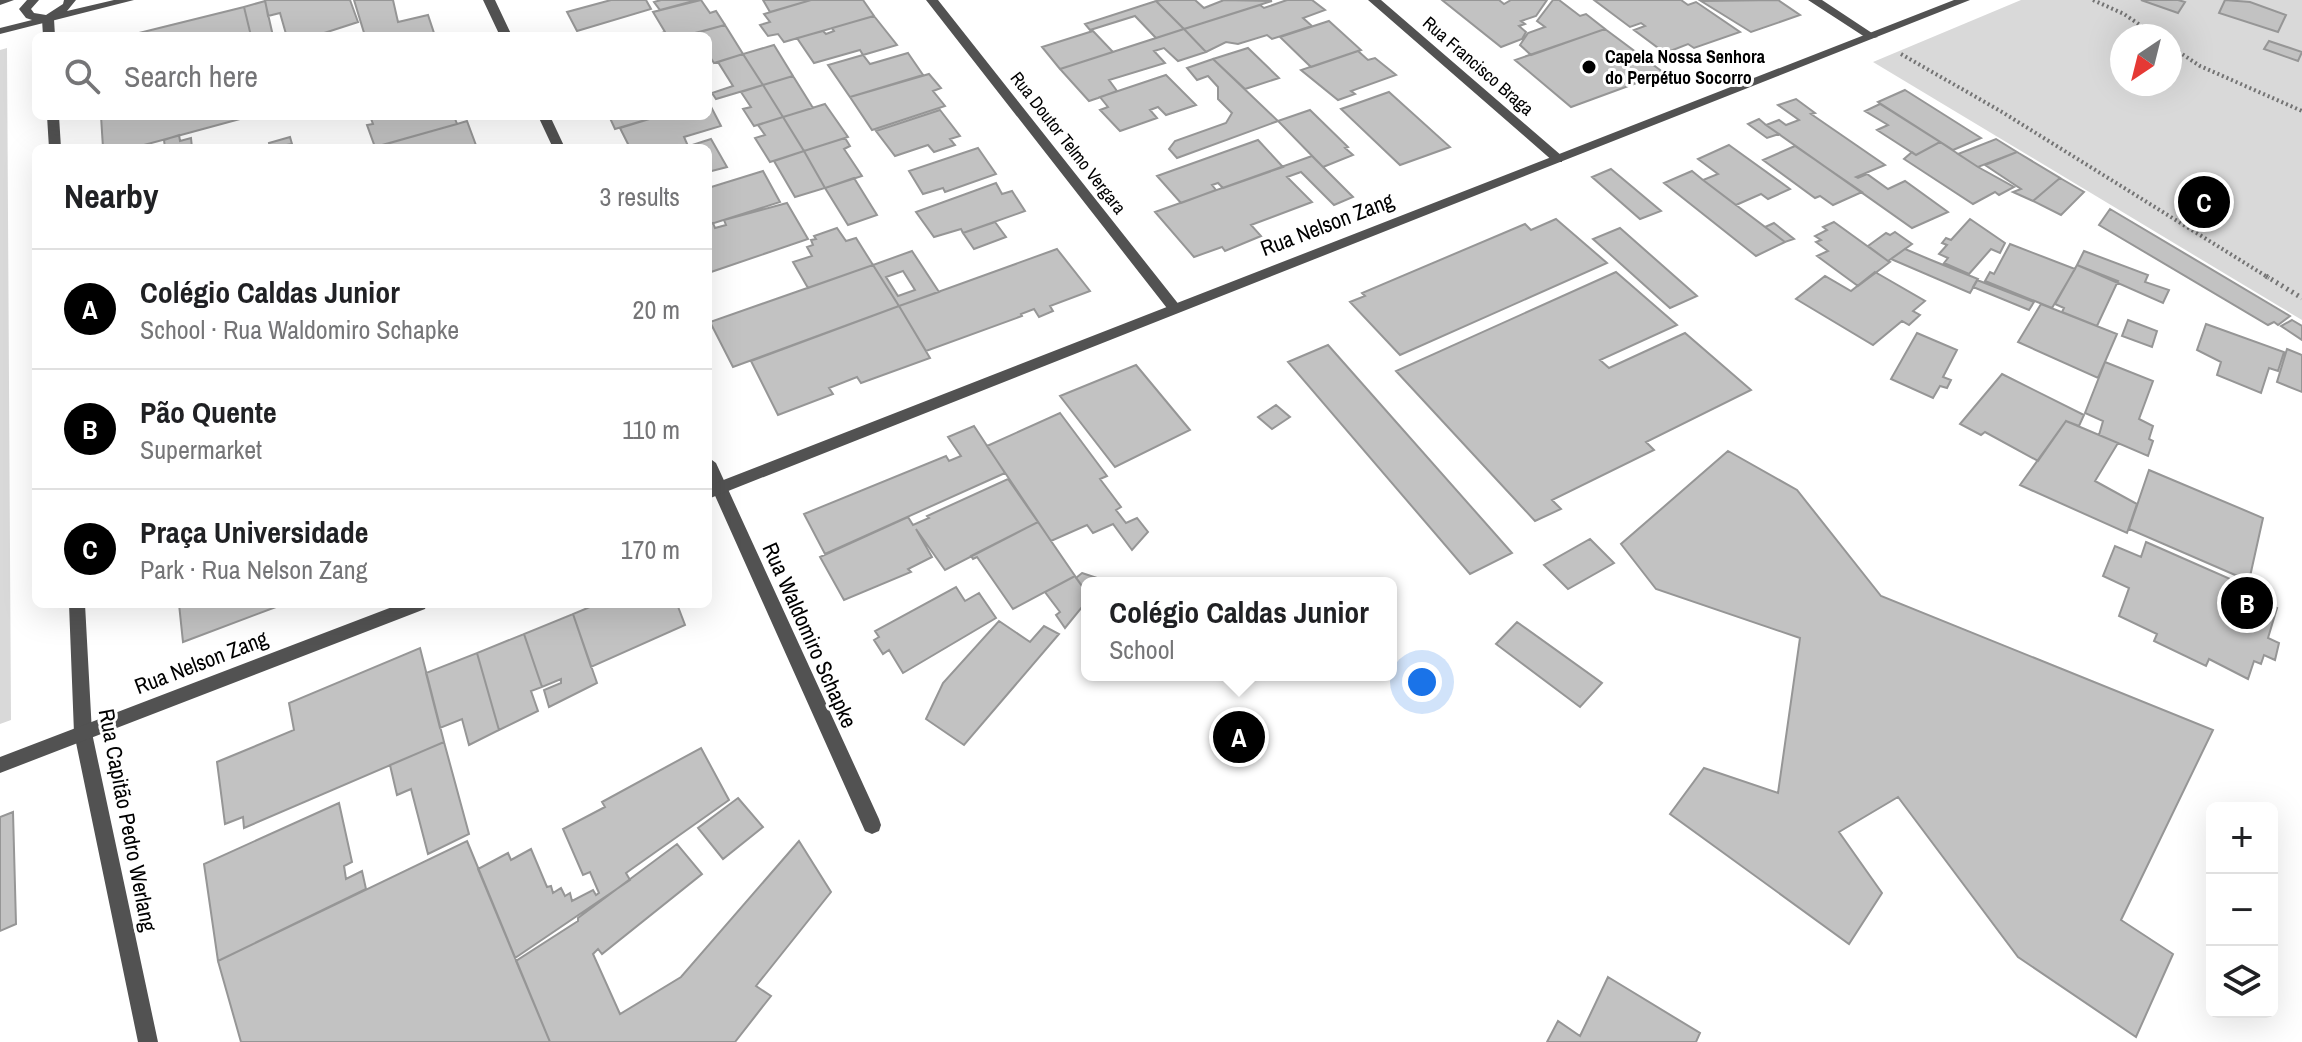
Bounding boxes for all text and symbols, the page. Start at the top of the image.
street label: Rua Francisco Braga [1417,10,1539,121]
north arrow [2110,24,2182,96]
search box [32,32,712,120]
place label: Capela Nossa Senhora do Perpétuo Socorro [1605,44,1766,90]
icon: search [60,54,104,98]
text: Search here [124,56,258,96]
marker: Capela Nossa Senhora do Perpétuo Socorro [1580,58,1598,76]
street label: Rua Doutor Telmo Vergara [1005,66,1132,219]
pin: C [2178,172,2230,232]
text: Nearby [64,173,159,219]
text: 3 results [599,179,680,214]
street label: Rua Nelson Zang [1256,185,1398,263]
text: Colégio Caldas Junior [140,272,400,312]
text: A [82,292,98,327]
text: 20 m [633,292,680,327]
text: School · Rua Waldomiro Schapke [140,312,459,347]
text: Pão Quente [140,392,277,432]
text: B [82,412,98,447]
text: 110 m [622,412,680,447]
text: Supermarket [140,432,262,467]
text: Praça Universidade [140,512,368,552]
text: C [82,532,98,567]
text: 170 m [621,532,680,567]
street label: Rua Waldomiro Schapke [756,538,864,732]
text: Park · Rua Nelson Zang [140,552,368,587]
pin: B [2221,573,2273,633]
popup [1081,577,1397,681]
text: Colégio Caldas Junior [1109,592,1369,632]
street label: Rua Nelson Zang [130,623,272,701]
text: School [1109,632,1174,667]
your location [1402,662,1442,702]
street label: Rua Capitão Pedro Werlang [92,706,164,934]
pin: A [1213,707,1265,767]
map controls [2206,802,2278,1018]
button: + [2206,802,2278,874]
button: − [2206,874,2278,946]
button: layers [2206,946,2278,1018]

